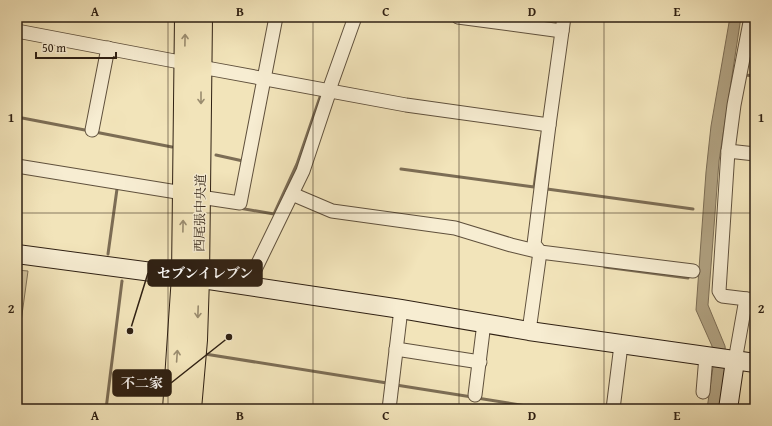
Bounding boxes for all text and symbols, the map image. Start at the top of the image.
text: A [91,2,100,21]
text: B [236,2,244,21]
text: C [382,2,390,21]
text: D [528,2,536,21]
text: E [674,2,681,21]
scale bar [36,34,116,60]
one-way arrow [181,34,189,47]
text: 50 m [42,39,66,56]
one-way arrow [197,91,205,104]
text: 1 [8,108,14,127]
text: 1 [758,108,764,127]
street label: 西尾張中央道 [190,174,210,252]
one-way arrow [179,220,187,233]
callout: セブンイレブン [148,260,262,286]
text: セブンイレブン [157,263,253,283]
text: 2 [8,299,15,318]
text: 2 [758,299,765,318]
one-way arrow [194,305,202,318]
one-way arrow [173,350,180,363]
callout: 不二家 [113,370,171,396]
text: 不二家 [121,373,163,393]
text: A [91,406,100,425]
text: B [236,406,244,425]
text: C [382,406,390,425]
text: D [528,406,536,425]
text: E [674,406,681,425]

